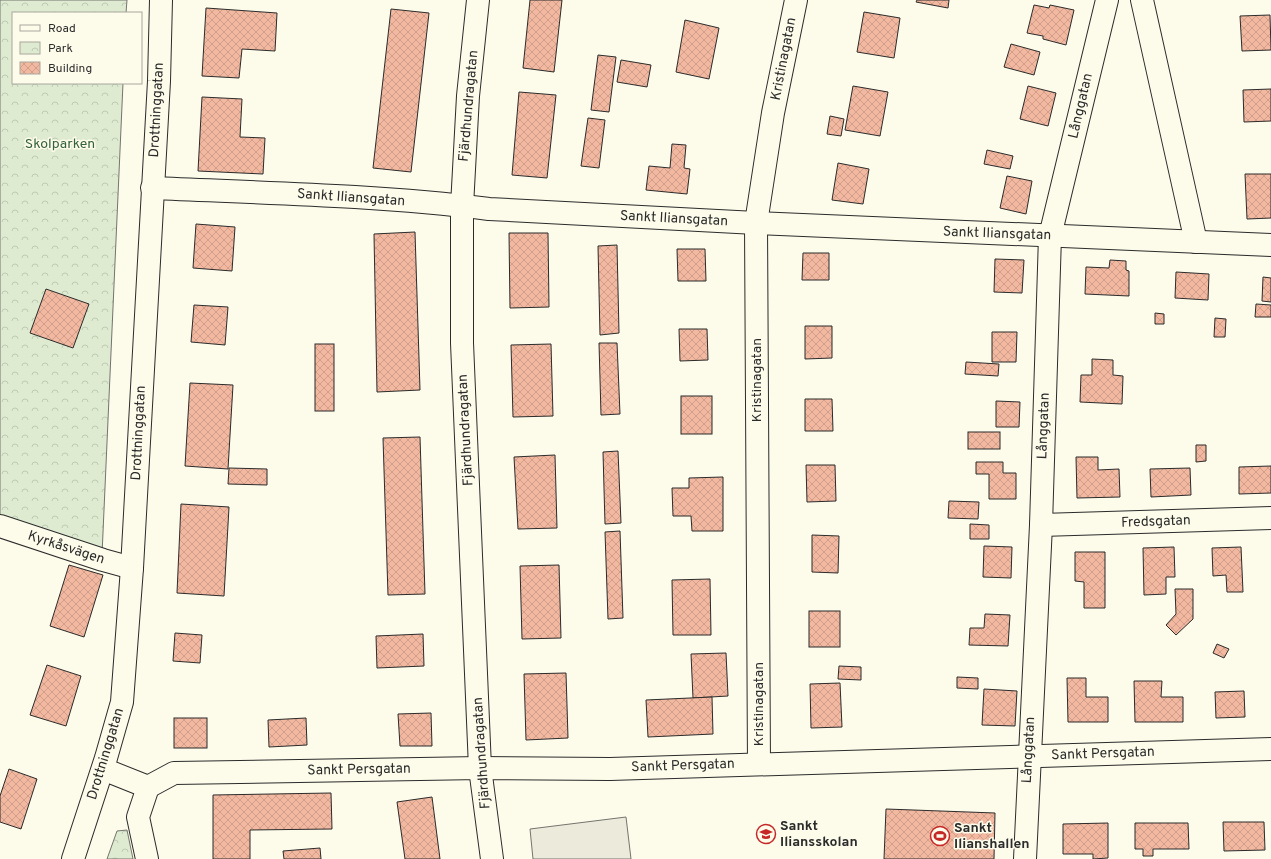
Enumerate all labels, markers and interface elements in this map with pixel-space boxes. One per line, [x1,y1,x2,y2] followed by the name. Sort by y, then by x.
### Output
[12,12,142,84] legend
[768,16,800,102] street label: Kristinagatan
[48,21,76,37] text: Road
[48,41,73,57] text: Park
[456,49,482,163] street label: Fjärdhundragatan
[48,61,92,77] text: Building
[146,62,168,158] street label: Drottninggatan
[1065,72,1097,140] street label: Långgatan
[25,136,95,153] park label: Skolparken
[296,186,406,210] street label: Sankt Iliansgatan
[619,208,729,230] street label: Sankt Iliansgatan
[943,224,1051,244] street label: Sankt Iliansgatan
[749,338,766,422] street label: Kristinagatan
[455,374,477,486] street label: Fjärdhundragatan
[128,385,150,481] street label: Drottninggatan
[1034,392,1054,460] street label: Långgatan
[1121,512,1191,532] street label: Fredsgatan
[25,528,107,568] street label: Kyrkåsvägen
[751,662,768,746] street label: Kristinagatan
[470,697,494,809] street label: Fjärdhundragatan
[84,706,128,802] street label: Drottninggatan
[1019,716,1039,784] street label: Långgatan
[1051,744,1155,764] street label: Sankt Persgatan
[631,756,735,776] street label: Sankt Persgatan
[307,761,411,779] street label: Sankt Persgatan
[780,818,858,851] place label: Sankt Iliansskolan
[954,820,1030,853] place label: Sankt Ilianshallen
[755,823,777,845] school or university icon: Sankt Iliansskolan
[929,825,951,847] sports icon: Sankt Ilianshallen

